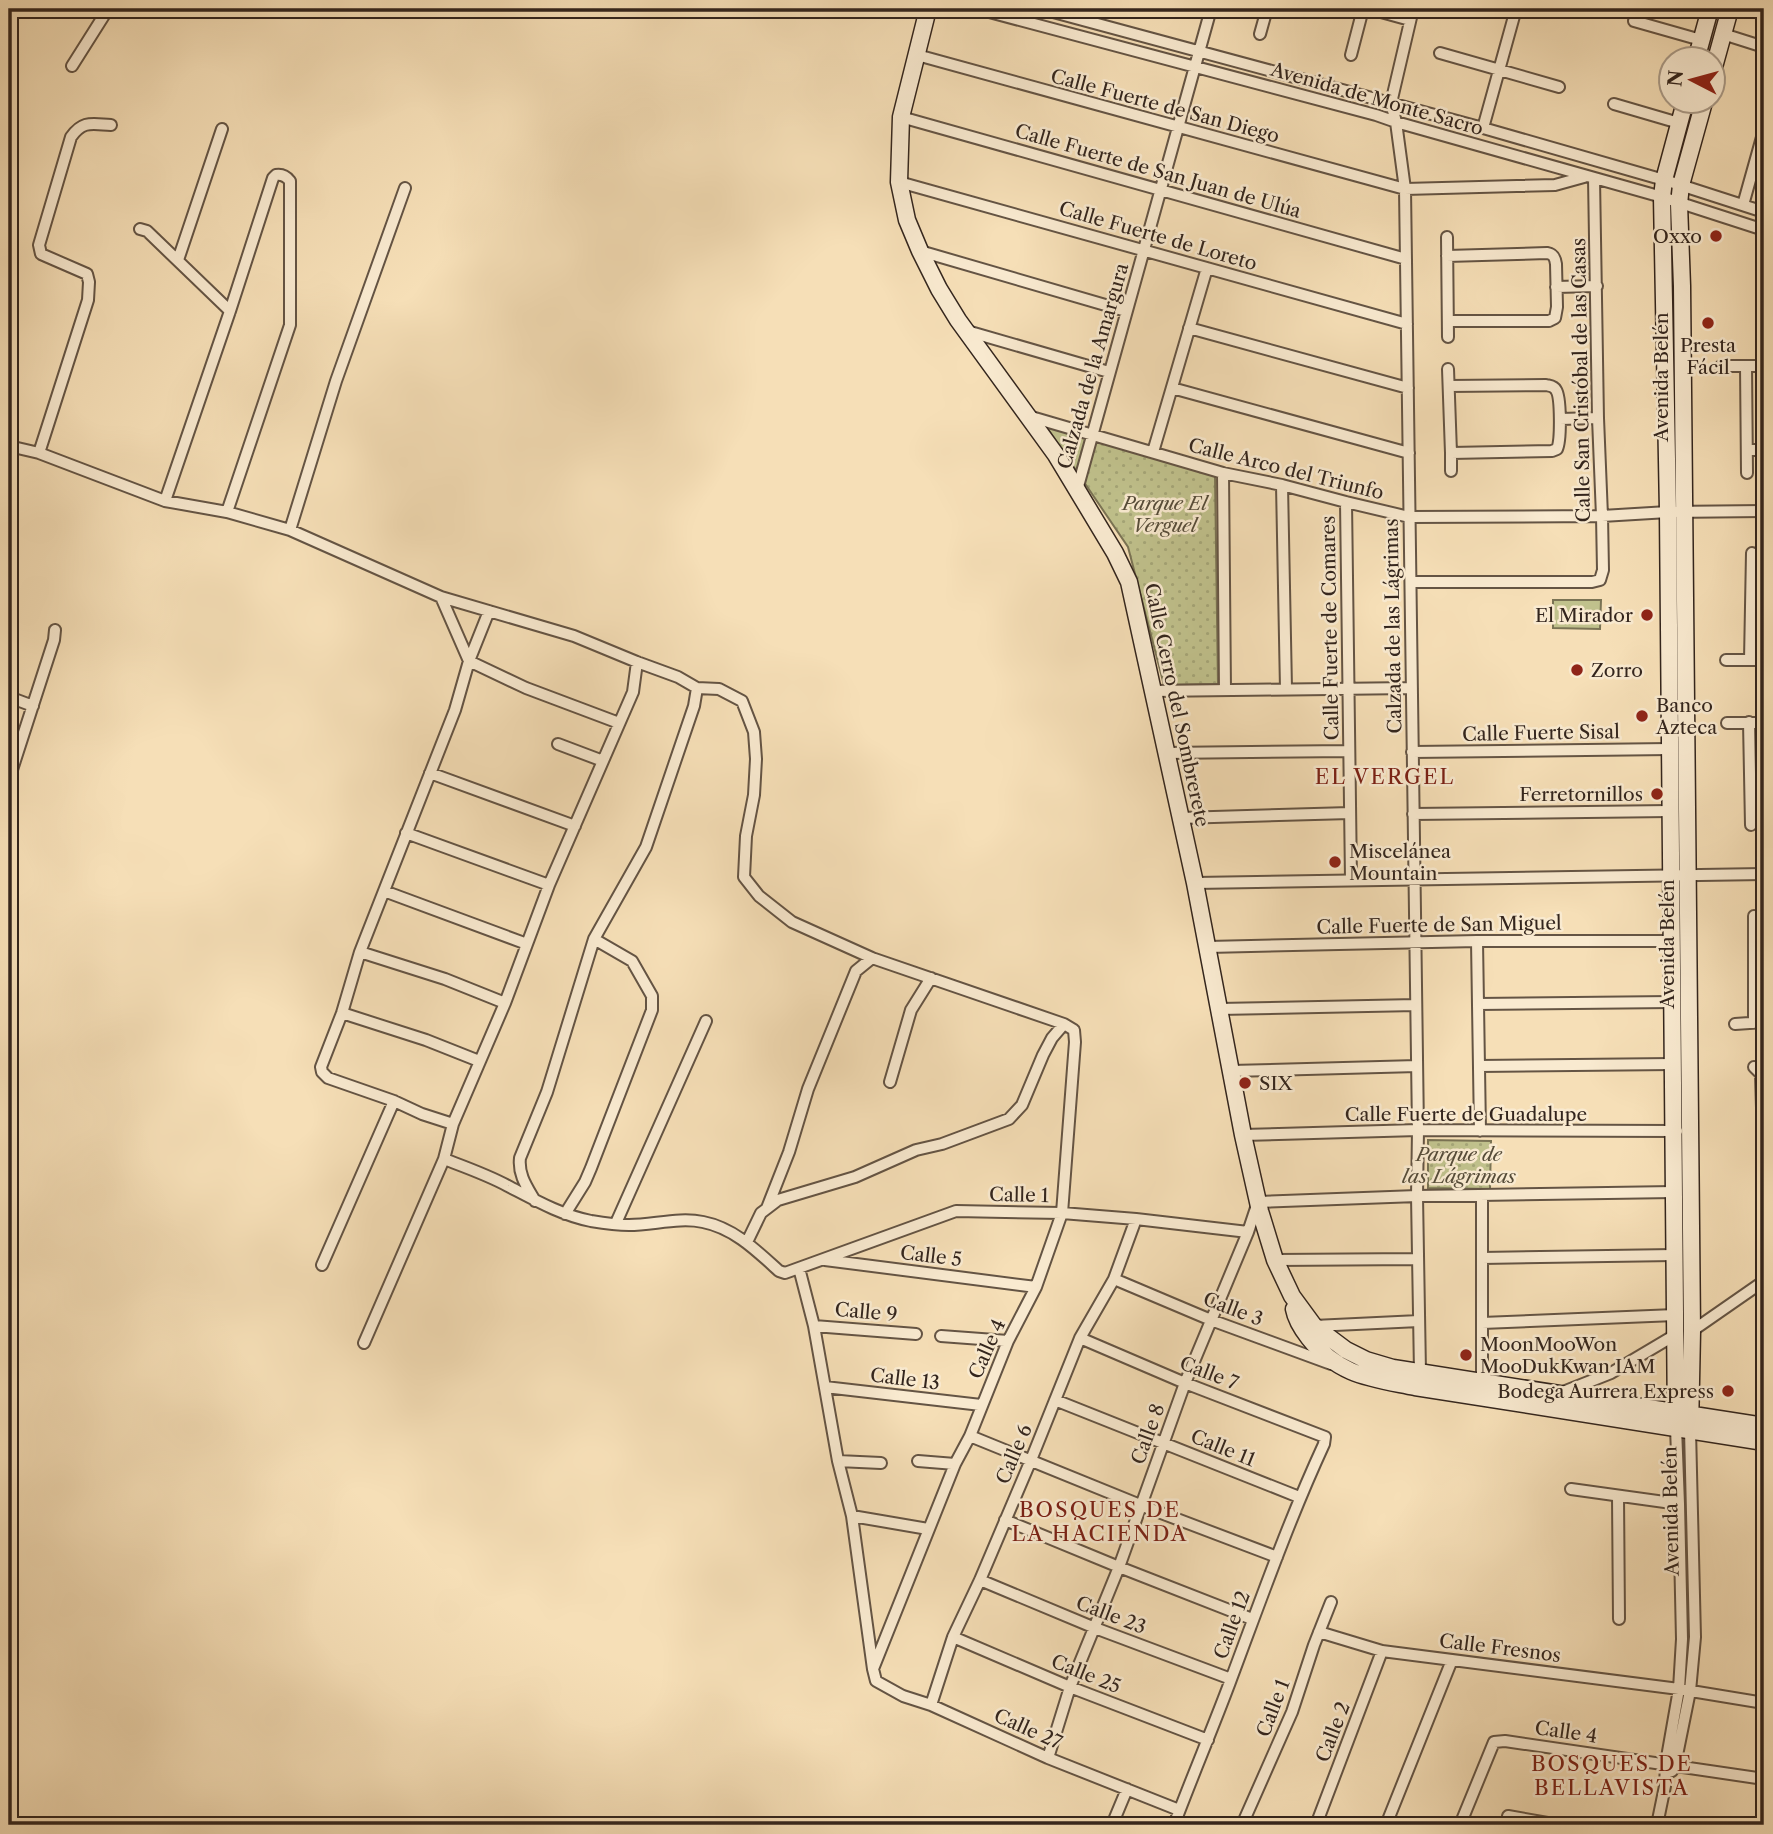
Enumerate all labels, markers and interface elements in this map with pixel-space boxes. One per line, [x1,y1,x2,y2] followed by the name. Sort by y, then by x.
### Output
[1658,46,1728,116] north arrow
[1267,57,1486,140] street label: Avenida de Monte Sacro
[1048,64,1282,148] street label: Calle Fuerte de San Diego
[1663,69,1688,88] text: N
[1012,119,1304,223] street label: Calle Fuerte de San Juan de Ulúa
[1056,197,1260,275] street label: Calle Fuerte de Loreto
[1653,225,1702,248] place label: Oxxo
[1708,228,1724,244] marker: Oxxo
[1567,238,1595,522] street label: Calle San Cristóbal de las Casas
[1053,260,1133,472] street label: Calzada de la Amargura
[1650,312,1673,443] street label: Avenida Belén
[1700,315,1716,331] marker: Presta Fácil
[1680,334,1736,379] place label: Presta Fácil
[1186,434,1386,504] street label: Calle Arco del Triunfo
[1120,492,1209,537] park label: Parque El Verguel
[1317,515,1343,741] street label: Calle Fuerte de Comares
[1380,518,1406,734] street label: Calzada de las Lágrimas
[1140,581,1214,829] street label: Calle Cerro del Sombrerete
[1535,604,1633,627] place label: El Mirador
[1639,607,1655,623] marker: El Mirador
[1591,659,1643,682] place label: Zorro
[1569,662,1585,678] marker: Zorro
[1655,694,1717,739] place label: Banco Azteca
[1634,708,1650,724] marker: Banco Azteca
[1462,720,1620,746] street label: Calle Fuerte Sisal
[1315,764,1455,789] district label: EL VERGEL
[1519,783,1643,806] place label: Ferretornillos
[1649,786,1665,802] marker: Ferretornillos
[1349,840,1451,885] place label: Miscelánea Mountain
[1327,854,1343,870] marker: Miscelánea Mountain
[1656,879,1679,1010] street label: Avenida Belén
[1316,911,1562,939] street label: Calle Fuerte de San Miguel
[1259,1072,1294,1095] place label: SIX
[1237,1075,1253,1091] marker: SIX
[1345,1103,1587,1126] street label: Calle Fuerte de Guadalupe
[1402,1143,1517,1188] park label: Parque de las Lágrimas
[989,1183,1049,1207] street label: Calle 1
[899,1241,963,1271] street label: Calle 5
[1200,1287,1266,1331] street label: Calle 3
[834,1298,898,1326] street label: Calle 9
[964,1316,1010,1382] street label: Calle 4
[1480,1333,1655,1378] place label: MoonMooWon MooDukKwan IAM
[1458,1347,1474,1363] marker: MoonMooWon MooDukKwan IAM
[1176,1351,1242,1395] street label: Calle 7
[869,1363,941,1395] street label: Calle 13
[1497,1380,1714,1403] place label: Bodega Aurrera Express
[1720,1383,1736,1399] marker: Bodega Aurrera Express
[1126,1401,1170,1467] street label: Calle 8
[991,1421,1037,1487] street label: Calle 6
[1187,1425,1259,1471] street label: Calle 11
[1658,1446,1684,1577] street label: Avenida Belén
[1012,1497,1188,1546] district label: BOSQUES DE LA HACIENDA
[1209,1588,1255,1662] street label: Calle 12
[1073,1591,1149,1639] street label: Calle 23
[1438,1629,1562,1667] street label: Calle Fresnos
[1048,1650,1124,1698] street label: Calle 25
[1252,1676,1294,1740] street label: Calle 1
[1311,1699,1355,1765] street label: Calle 2
[990,1704,1066,1754] street label: Calle 27
[1533,1716,1599,1748] street label: Calle 4
[1531,1751,1693,1800] district label: BOSQUES DE BELLAVISTA

